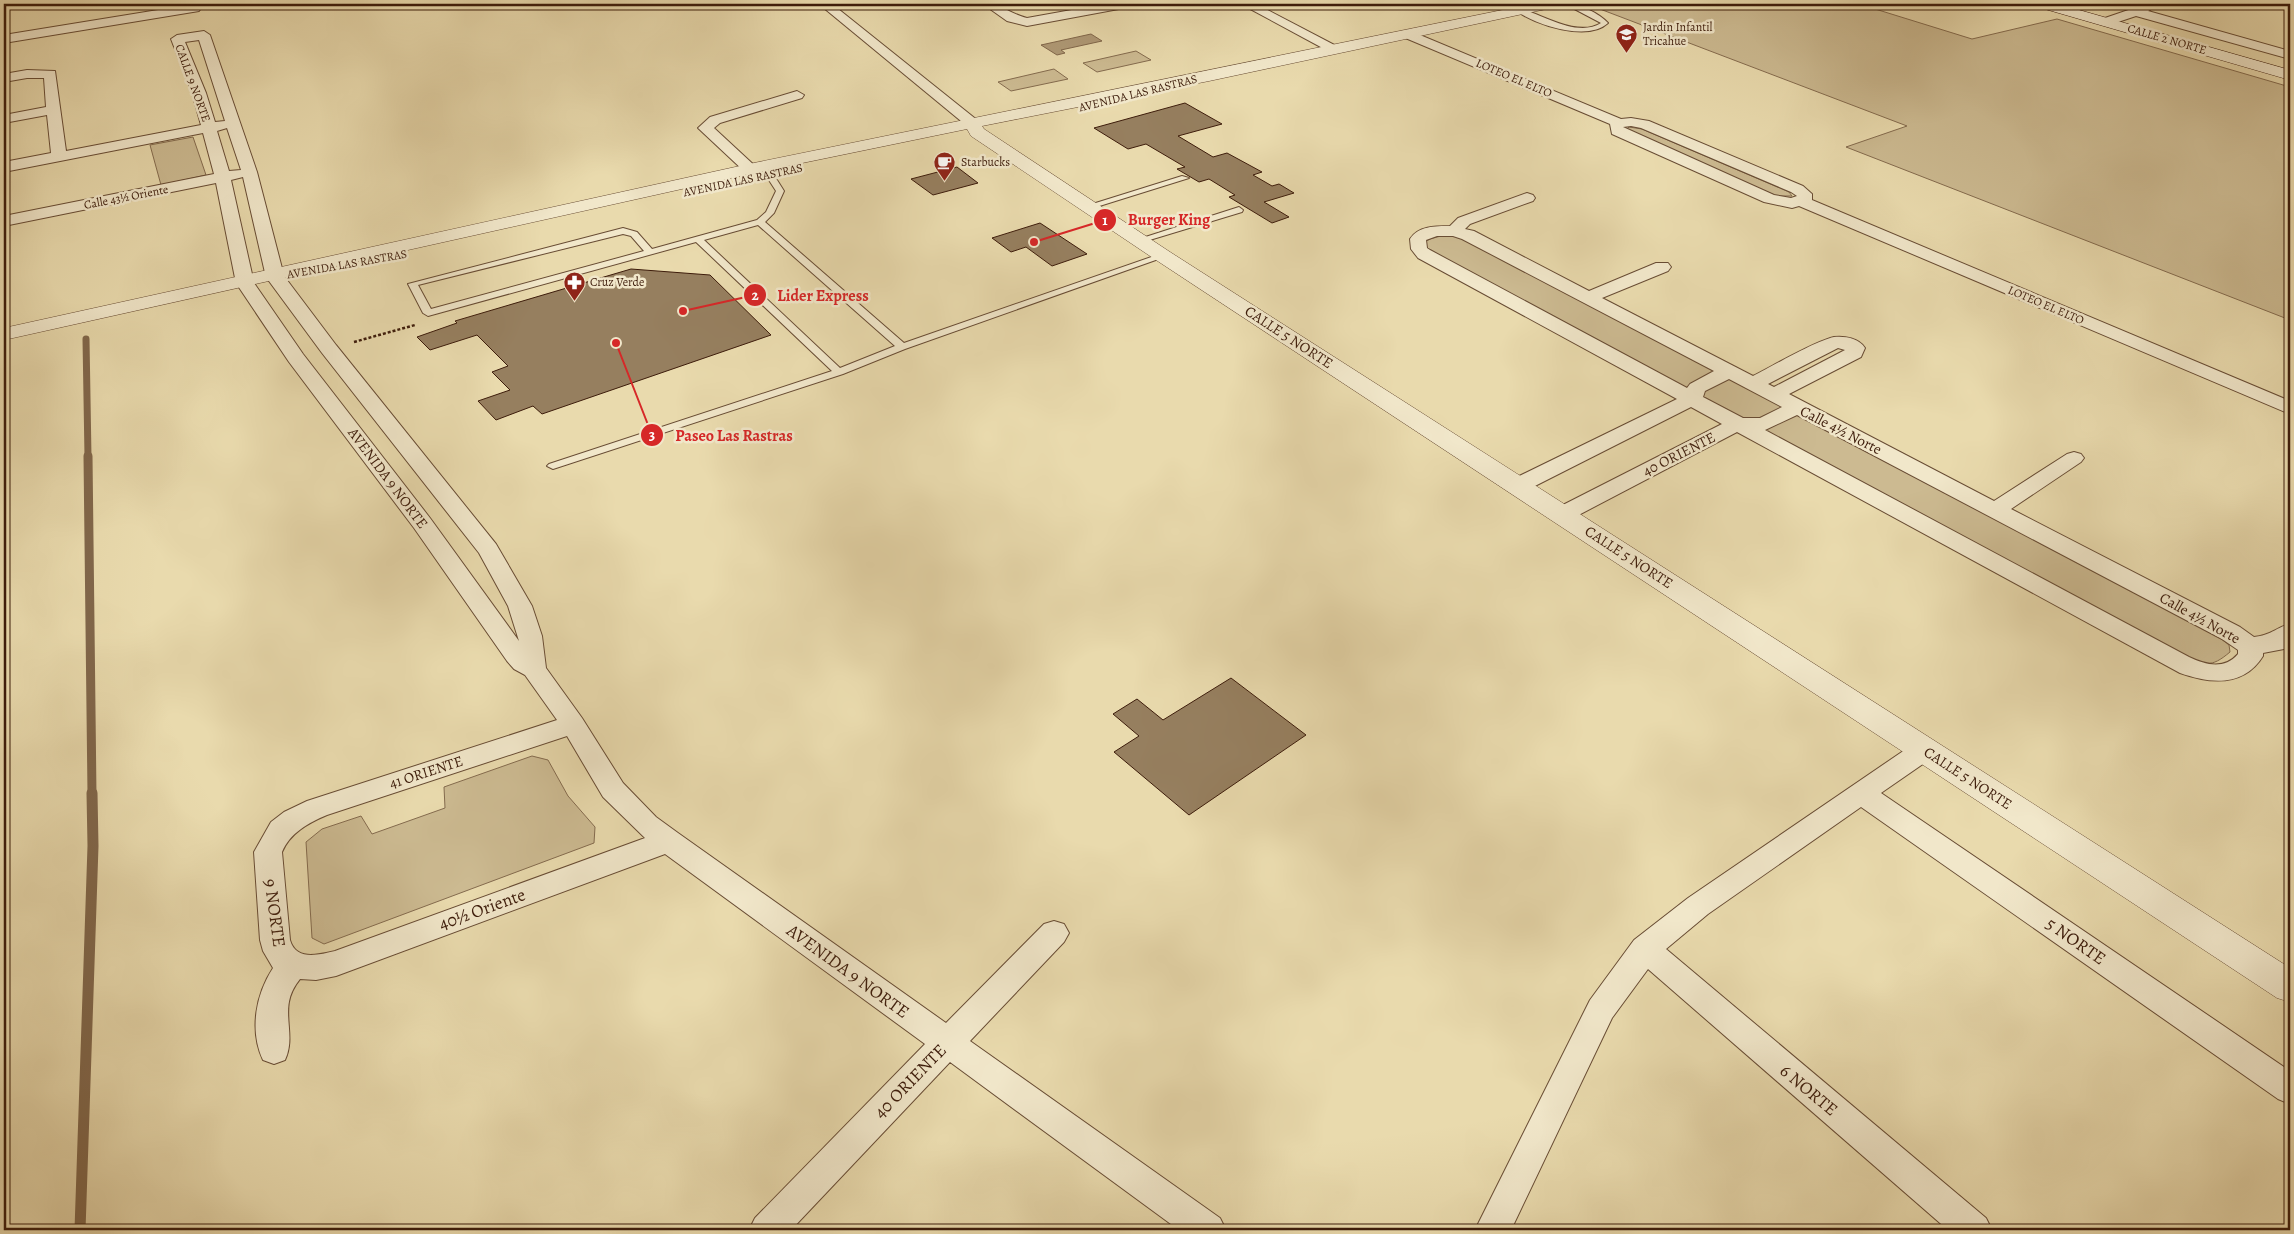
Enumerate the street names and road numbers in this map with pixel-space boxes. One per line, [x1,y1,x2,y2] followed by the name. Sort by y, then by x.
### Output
[2126,20,2208,58] street label: CALLE 2 NORTE
[172,42,214,124] street label: CALLE 9 NORTE
[1473,55,1555,101] street label: LOTEO EL ELTO
[1076,71,1199,116] street label: AVENIDA LAS RASTRAS
[681,160,804,201] street label: AVENIDA LAS RASTRAS
[82,181,170,213] street label: Calle 43½ Oriente
[285,246,408,283] street label: AVENIDA LAS RASTRAS
[2005,282,2087,328] street label: LOTEO EL ELTO
[1241,301,1337,373] street label: CALLE 5 NORTE
[1797,401,1886,459] street label: Calle 4½ Norte
[343,423,433,533] street label: AVENIDA 9 NORTE
[1639,427,1719,481] street label: 40 ORIENTE
[1581,521,1677,593] street label: CALLE 5 NORTE
[2156,588,2244,649] street label: Calle 4½ Norte
[1920,742,2016,814] street label: CALLE 5 NORTE
[387,751,465,793] street label: 41 ORIENTE
[258,877,292,949] street label: 9 NORTE
[435,882,529,936] street label: 40½ Oriente
[2041,912,2111,970] street label: 5 NORTE
[781,918,914,1024] street label: AVENIDA 9 NORTE
[868,1039,952,1123] street label: 40 ORIENTE
[1775,1059,1843,1121] street label: 6 NORTE

